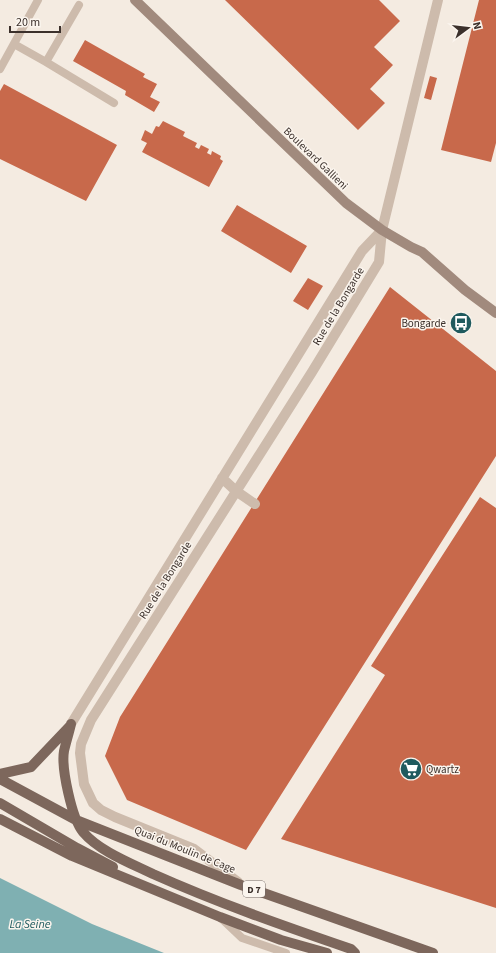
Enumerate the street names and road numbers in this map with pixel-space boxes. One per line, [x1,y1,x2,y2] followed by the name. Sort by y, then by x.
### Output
[280,124,351,193] street label: Boulevard Gallieni
[309,264,368,348] street label: Rue de la Bongarde
[136,538,196,622] street label: Rue de la Bongarde
[132,822,238,877] street label: Quai du Moulin de Cage
[243,881,265,897] road number: D 7

